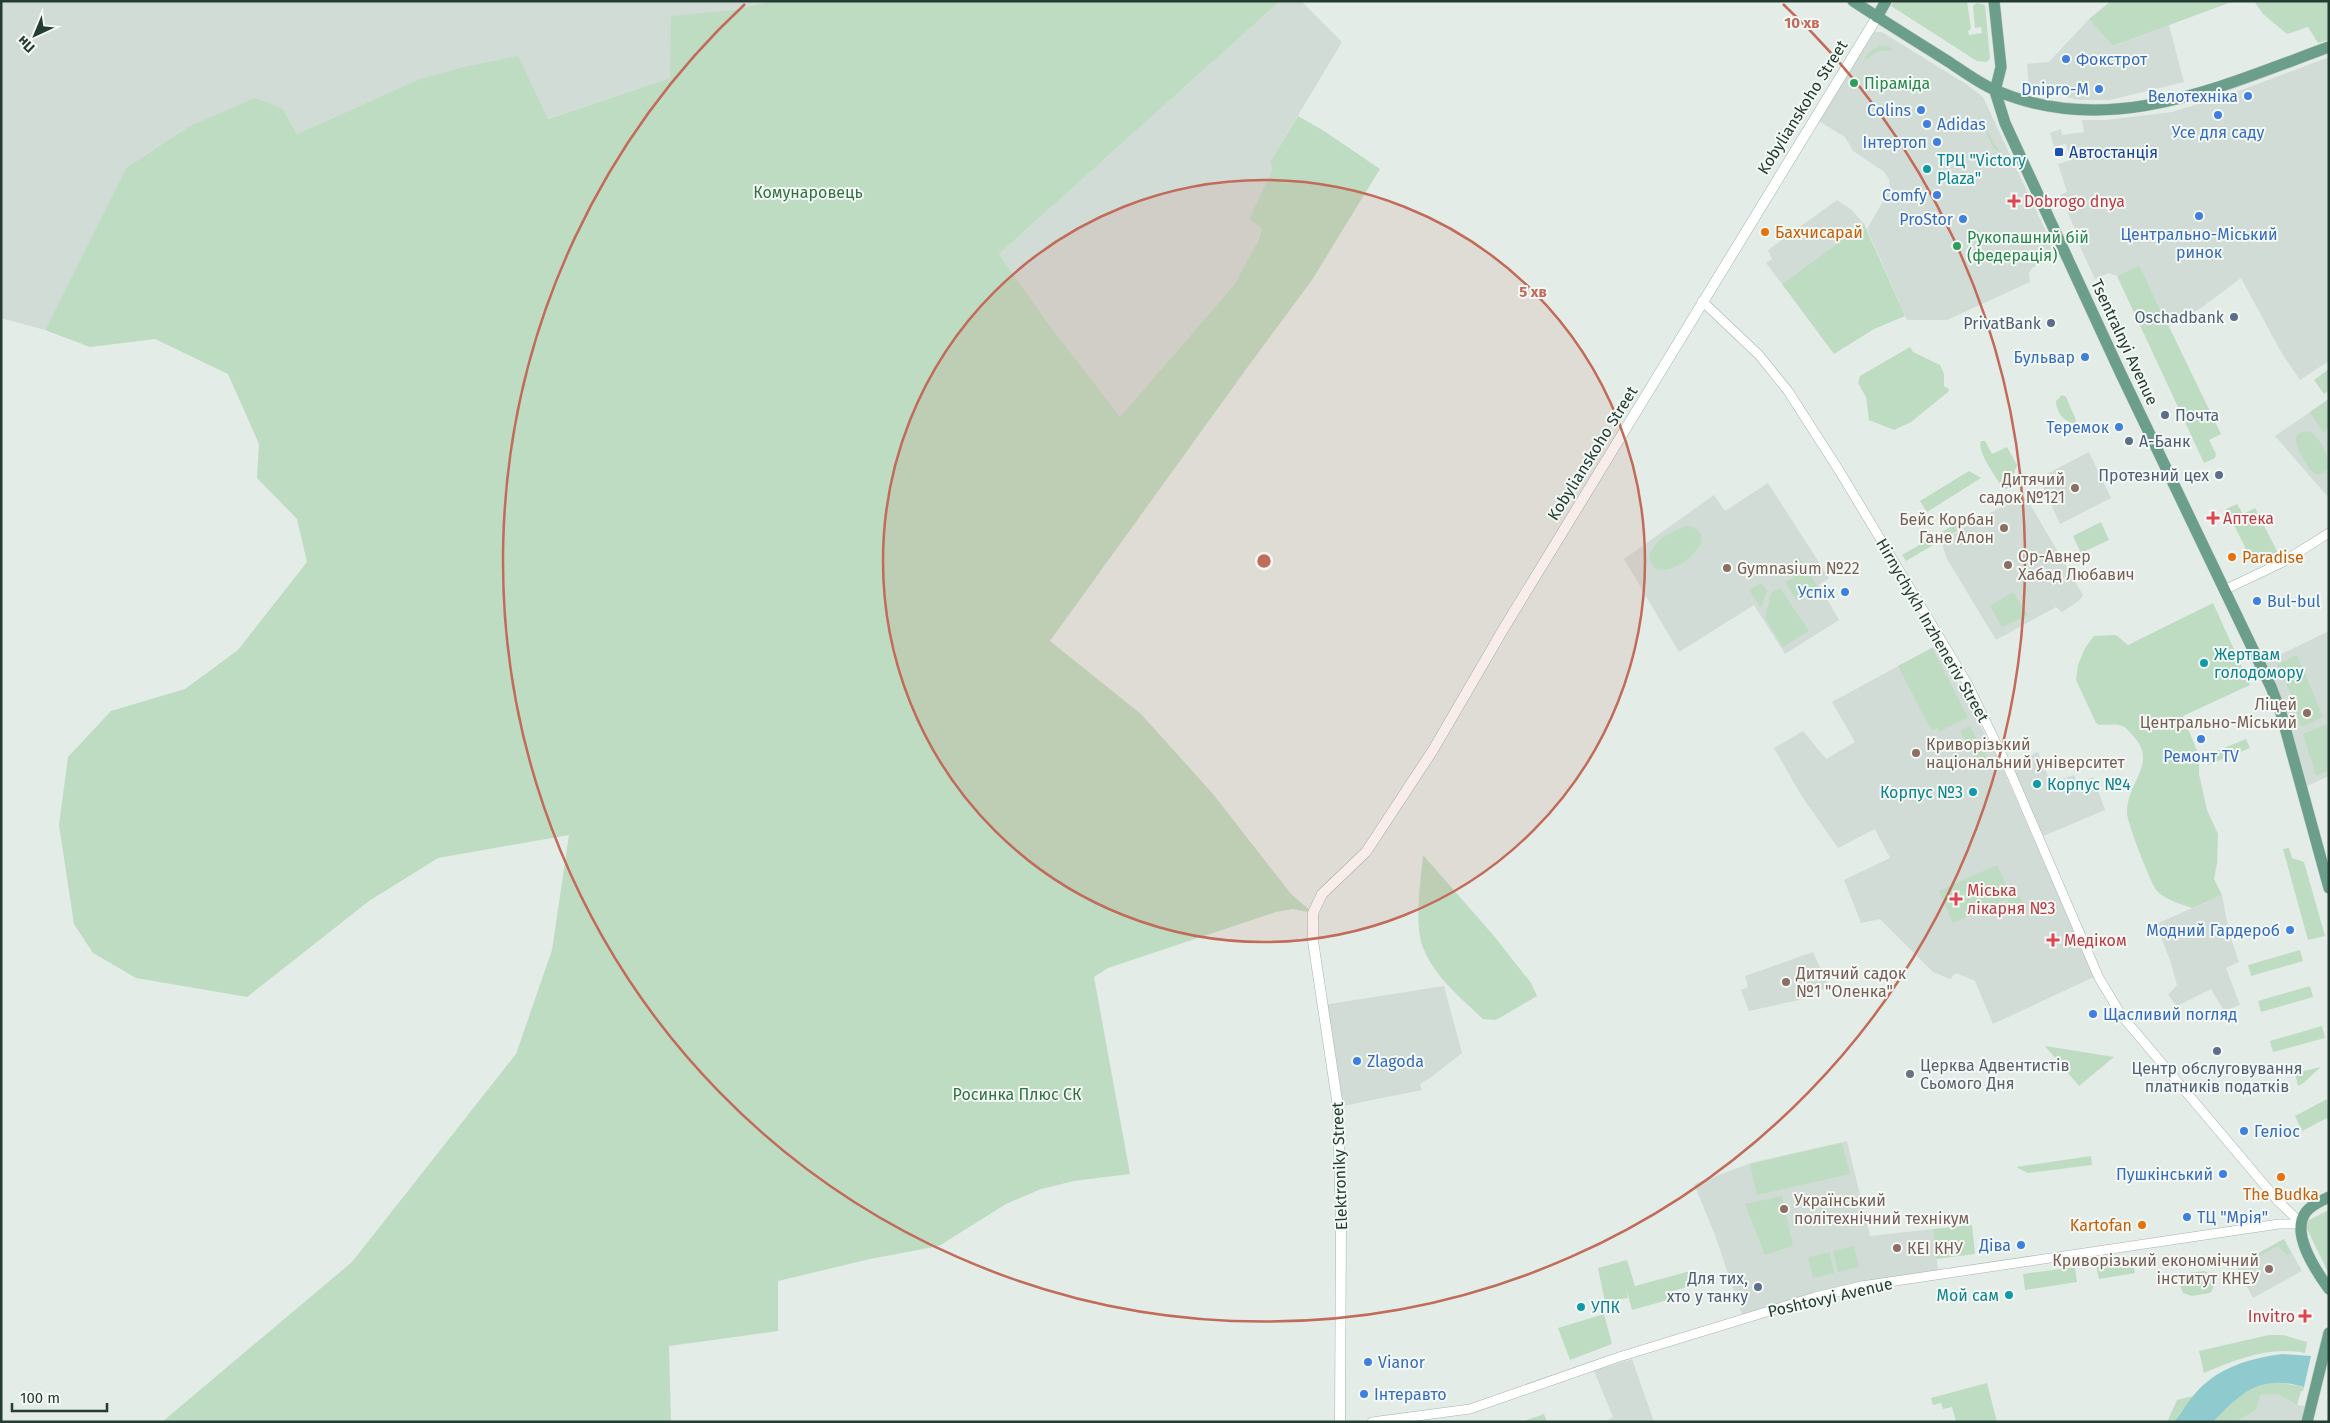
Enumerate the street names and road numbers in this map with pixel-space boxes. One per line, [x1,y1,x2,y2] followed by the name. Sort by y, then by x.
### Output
[1753,37,1851,178] street label: Kobylianskoho Street
[2087,276,2162,408] street label: Tsentralnyi Avenue
[1543,383,1641,524] street label: Kobylianskoho Street
[1872,535,1993,726] street label: Hirnychykh Inzheneriv Street
[1328,1101,1351,1230] street label: Elektroniky Street
[1766,1274,1894,1321] street label: Poshtovyi Avenue

